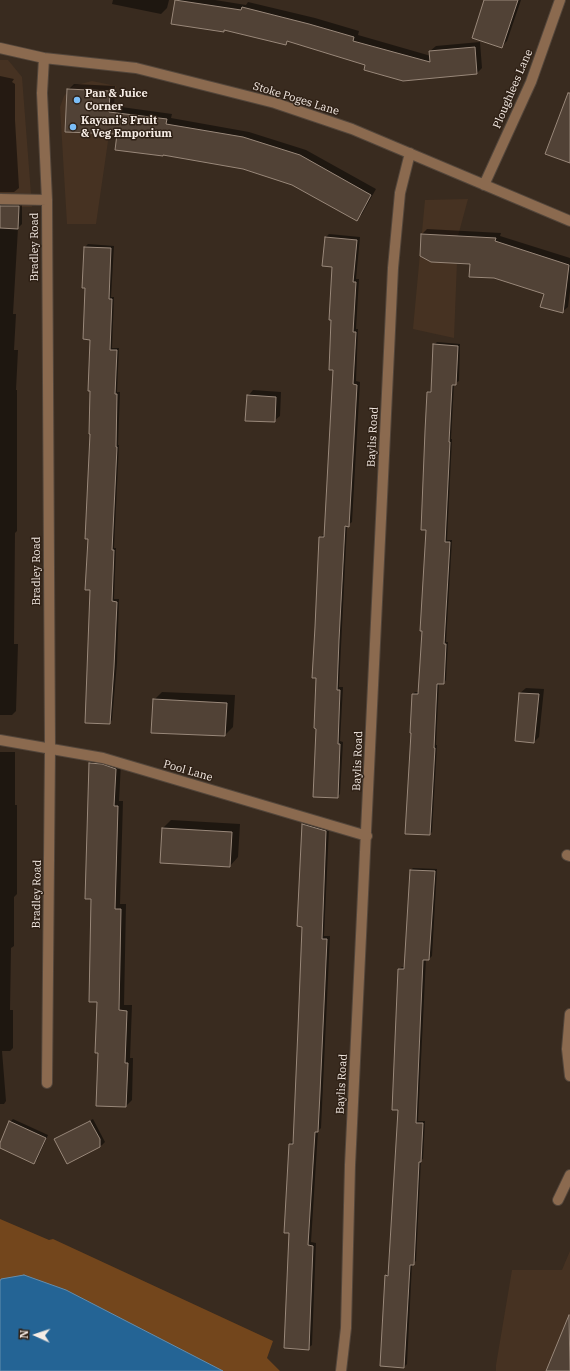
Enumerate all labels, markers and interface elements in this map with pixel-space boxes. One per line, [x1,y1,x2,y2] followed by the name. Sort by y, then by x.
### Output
[490,48,536,130] street label: Ploughlees Lane
[251,80,341,118] street label: Stoke Poges Lane
[85,87,148,113] place label: Pan & Juice Corner
[72,95,82,105] marker: Pan & Juice Corner
[81,114,172,140] place label: Kayani's Fruit & Veg Emporium
[68,122,78,132] marker: Kayani's Fruit & Veg Emporium
[28,213,42,281] street label: Bradley Road
[365,407,381,467] street label: Baylis Road
[30,537,44,605] street label: Bradley Road
[350,731,366,791] street label: Baylis Road
[162,758,214,784] street label: Pool Lane
[30,860,44,928] street label: Bradley Road
[334,1054,350,1114] street label: Baylis Road
[16,1315,56,1355] north arrow
[17,1330,31,1339] text: N

